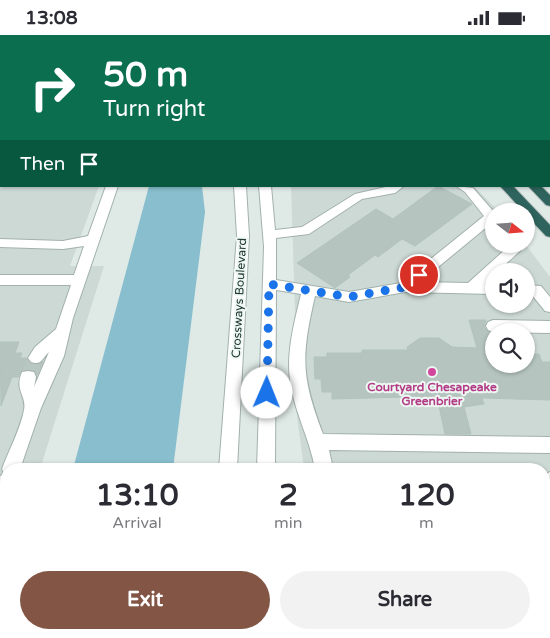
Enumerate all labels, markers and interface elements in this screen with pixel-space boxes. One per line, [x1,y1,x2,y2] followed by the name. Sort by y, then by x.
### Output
[25,7,78,29] text: 13:08
[103,54,188,96] text: 50 m
[20,55,85,120] icon: right
[103,96,205,122] text: Turn right
[75,150,103,178] icon: arrive
[20,153,65,175] text: Then
[485,203,535,253] north arrow
[485,203,535,373] map controls
[229,237,249,359] street label: Crossways Boulevard
[398,254,440,296] pin
[405,261,433,289] icon: arrive
[485,263,535,313] button: sound
[485,323,535,373] button: search
[240,366,292,418] position arrow
[426,366,438,378] marker: Courtyard Chesapeake Greenbrier
[367,380,497,408] place label: Courtyard Chesapeake Greenbrier
[95,477,179,514] text: 13:10
[279,477,298,514] text: 2
[398,477,455,514] text: 120
[112,513,162,533] text: Arrival
[274,513,303,533] text: min
[419,513,434,533] text: m
[20,571,270,629] button: Exit
[280,571,530,629] button: Share

